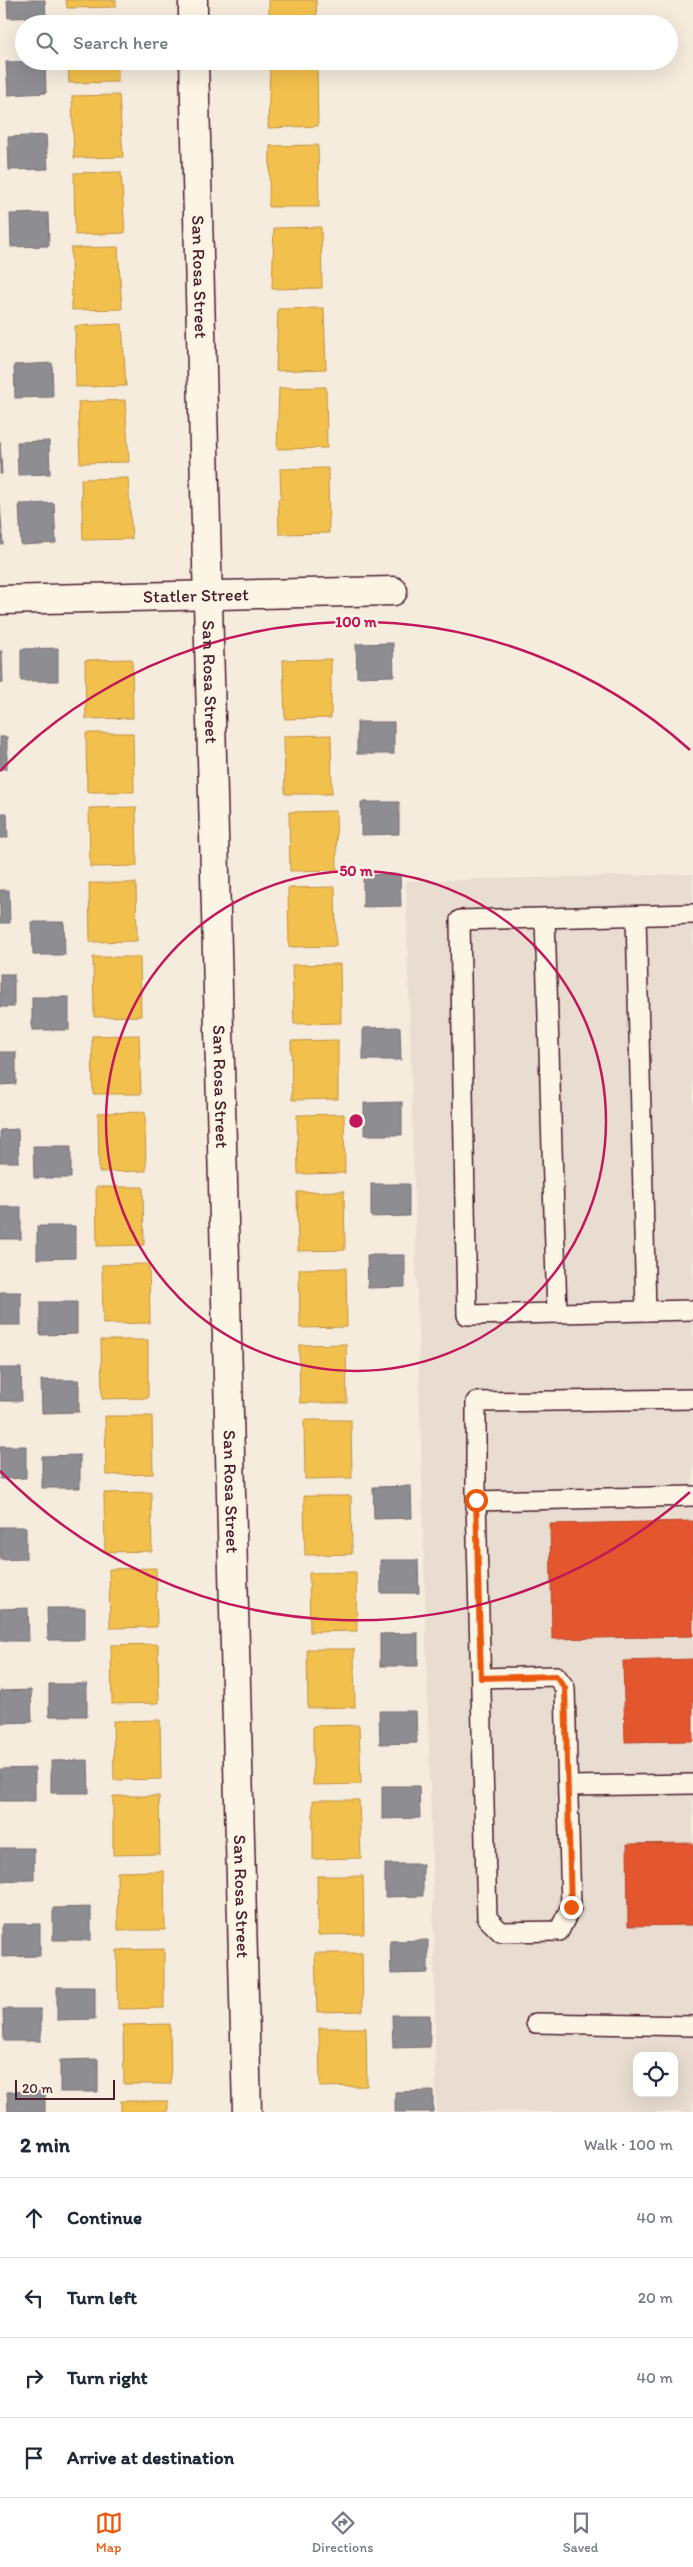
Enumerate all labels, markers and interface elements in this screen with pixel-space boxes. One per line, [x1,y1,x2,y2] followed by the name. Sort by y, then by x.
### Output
[15,15,678,70] search box
[33,29,61,57] icon: search
[73,31,168,54] text: Search here
[187,215,212,339] street label: San Rosa Street
[143,583,249,608] street label: Statler Street
[335,613,377,631] text: 100 m
[197,620,223,744] street label: San Rosa Street
[339,862,373,880] text: 50 m
[208,1025,233,1149] street label: San Rosa Street
[347,1112,365,1130] centre of rings
[218,1430,244,1554] street label: San Rosa Street
[465,1489,488,1512] route start
[229,1834,254,1959] street label: San Rosa Street
[560,1896,583,1919] route end
[633,2052,678,2097] map controls
[633,2052,678,2097] button: locate
[15,2077,115,2100] scale bar
[22,2080,53,2097] text: 20 m
[20,2132,70,2157] text: 2 min
[584,2135,673,2154] text: Walk · 100 m
[20,2204,48,2232] icon: ahead
[67,2206,142,2229] text: Continue
[636,2208,673,2227] text: 40 m
[20,2284,48,2312] icon: left
[67,2286,137,2309] text: Turn left
[638,2288,673,2307] text: 20 m
[20,2364,48,2392] icon: right
[67,2366,148,2389] text: Turn right
[636,2368,673,2387] text: 40 m
[20,2444,48,2472] icon: arrive
[67,2446,234,2469] text: Arrive at destination
[95,2509,123,2556] tab: Map
[312,2509,373,2556] tab: Directions
[563,2509,598,2556] tab: Saved

